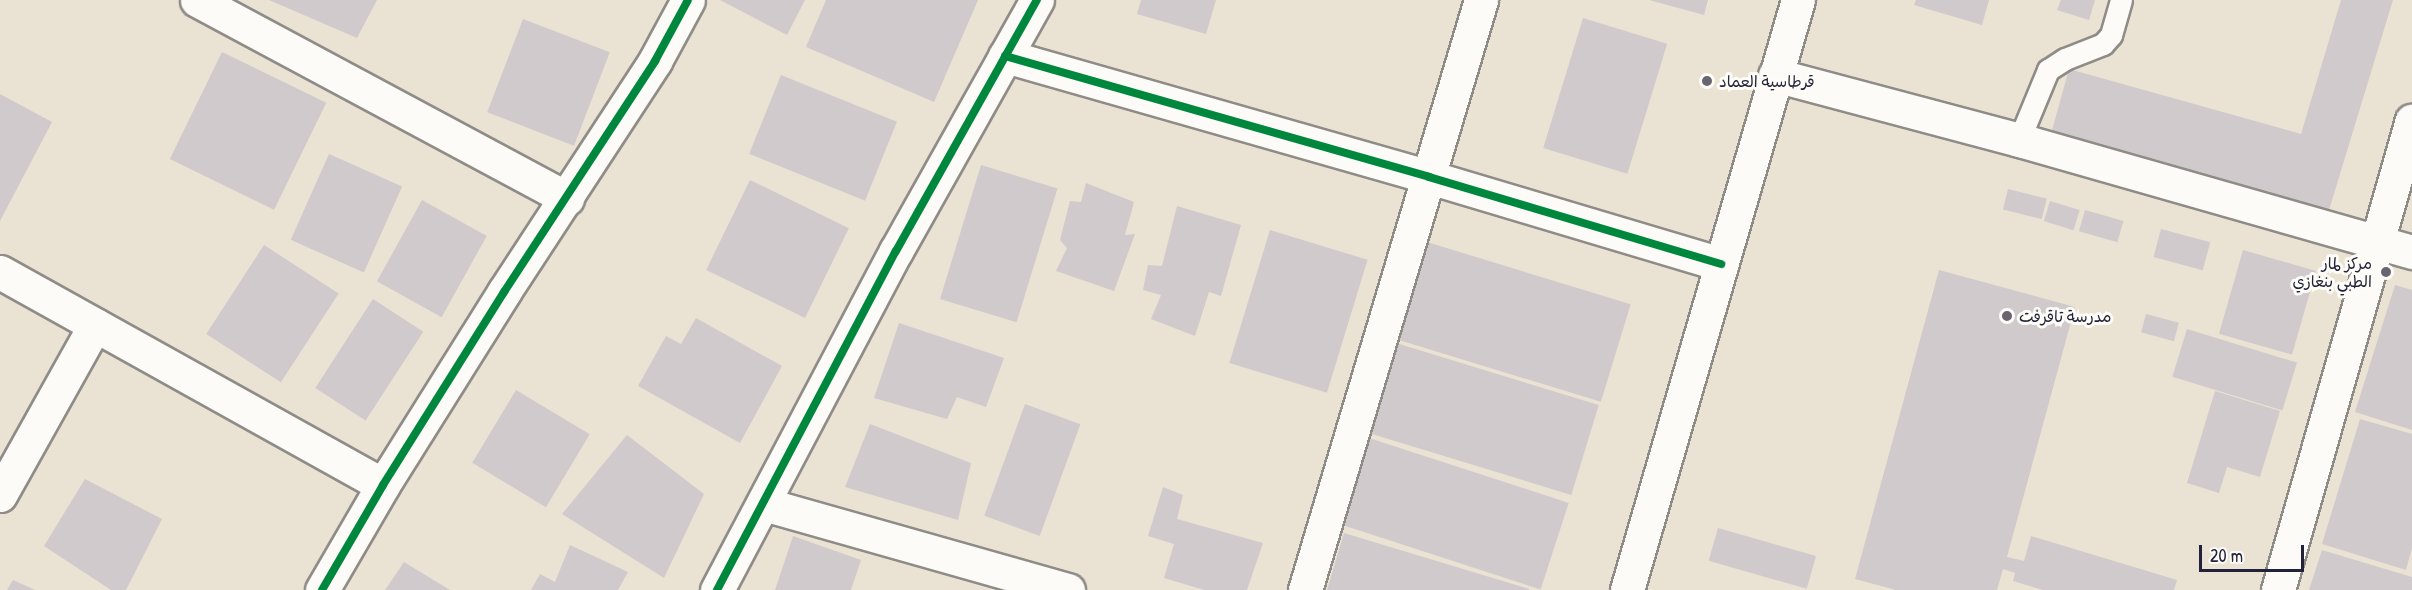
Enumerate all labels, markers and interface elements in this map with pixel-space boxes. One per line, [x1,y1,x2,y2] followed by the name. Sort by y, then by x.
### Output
[1719,71,1815,91] place label: قرطاسية العماد
[1700,74,1714,88] marker: قرطاسية العماد
[2293,253,2372,291] place label: مركز لمار الطبي بنغازي
[2377,263,2395,281] marker: مركز لمار الطبي بنغازي
[2019,306,2111,326] place label: مدرسة تاقرفت
[2000,309,2014,323] marker: مدرسة تاقرفت
[2202,533,2307,571] scale bar
[2210,543,2243,568] text: 20 m

